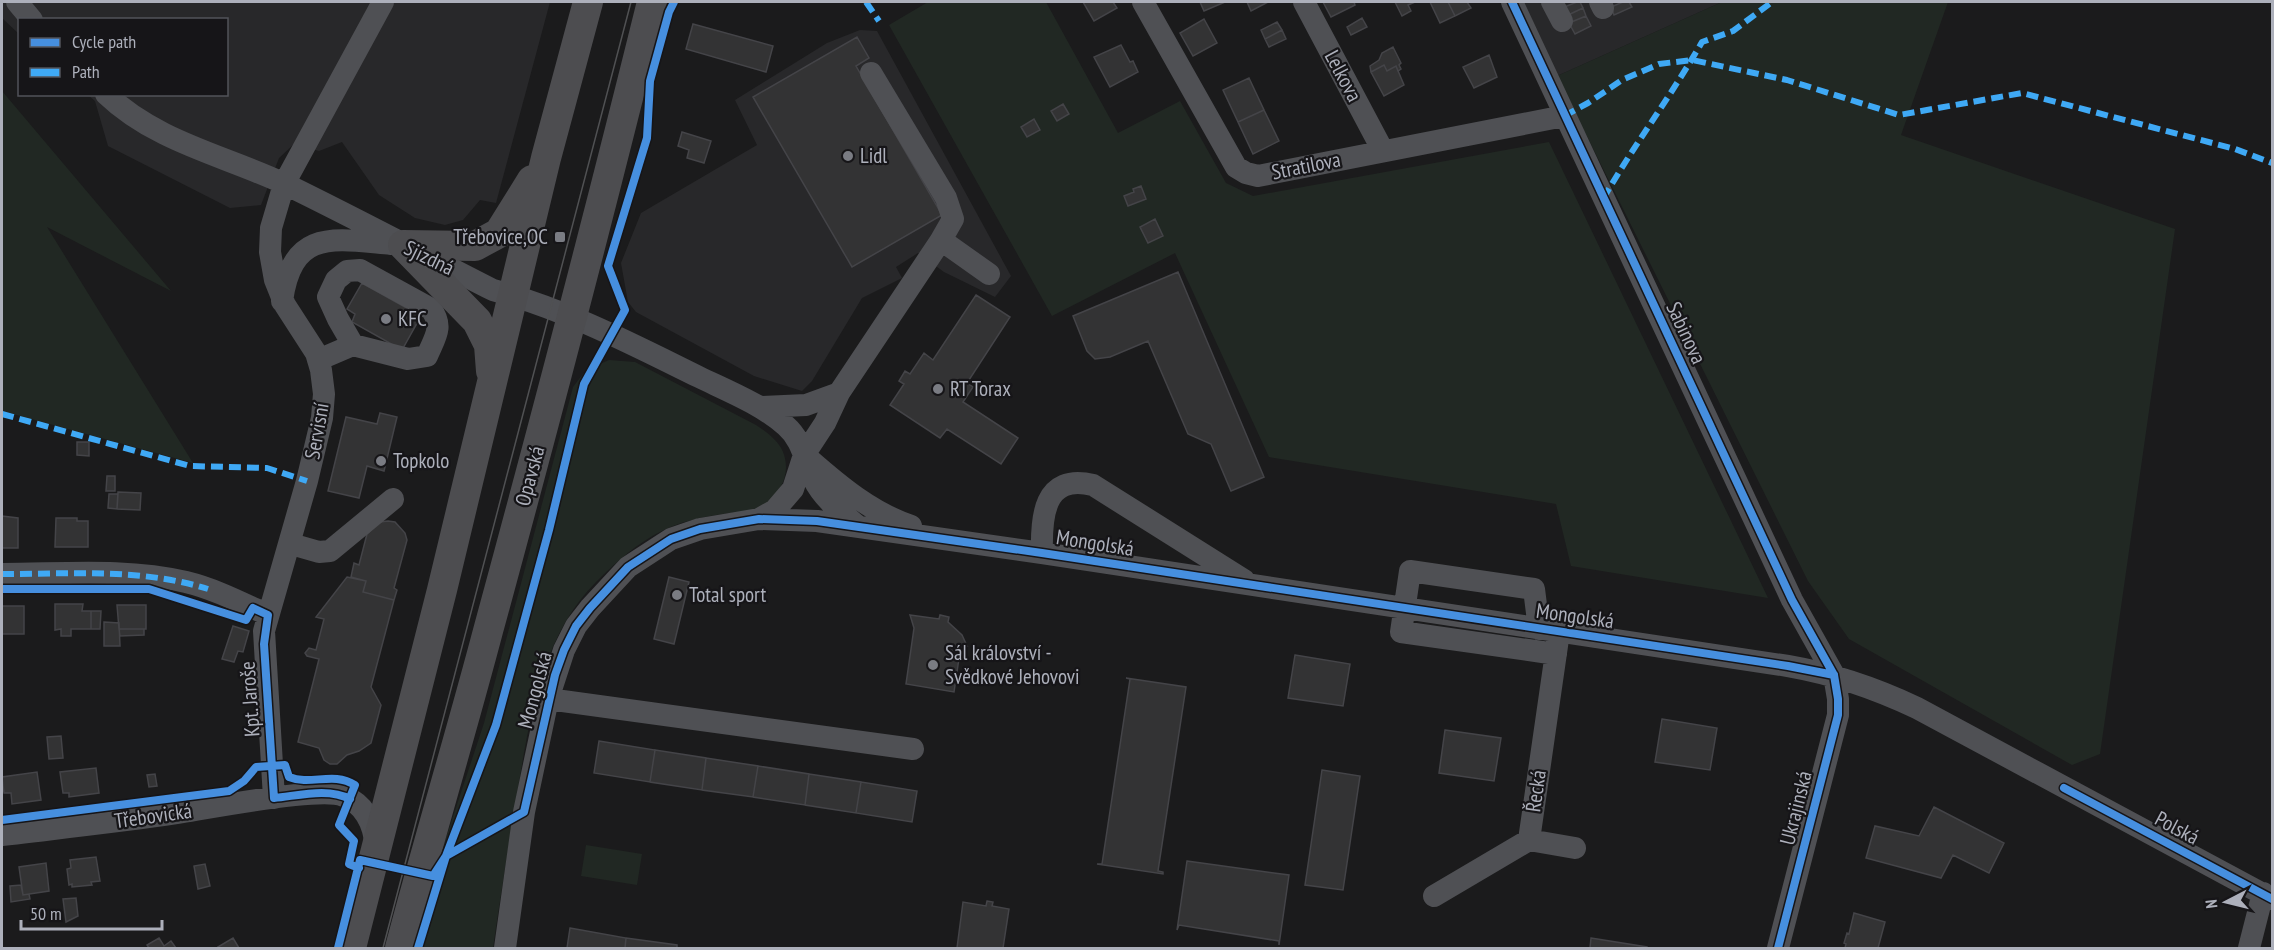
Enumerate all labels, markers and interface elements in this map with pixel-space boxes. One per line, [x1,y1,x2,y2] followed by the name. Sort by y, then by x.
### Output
[18,18,228,96] legend
[72,30,136,53] text: Cycle path
[1319,45,1368,106] street label: Lelkova
[72,60,100,83] text: Path
[860,142,887,169] place label: Lidl
[1269,146,1343,185] street label: Stratilova
[841,149,855,163] marker: Lidl
[453,223,548,250] place label: Třebovice,OC
[553,230,567,244] marker: Třebovice,OC
[400,234,459,281] street label: Sjízdná
[1660,297,1713,368] street label: Sabinova
[398,305,427,332] place label: KFC
[379,312,393,326] marker: KFC
[950,375,1011,402] place label: RT Torax
[931,382,945,396] marker: RT Torax
[298,400,335,461] street label: Servisní
[509,443,550,509] street label: Opavská
[393,447,449,474] place label: Topkolo
[374,454,388,468] marker: Topkolo
[1054,523,1136,562] street label: Mongolská
[689,581,766,608] place label: Total sport
[670,588,684,602] marker: Total sport
[1534,597,1616,634] street label: Mongolská
[945,639,1080,690] place label: Sál království - Svědkové Jehovovi
[511,649,558,731] street label: Mongolská
[926,658,940,672] marker: Sál království - Svědkové Jehovovi
[233,660,266,738] street label: Kpt. Jaroše
[1519,768,1552,814] street label: Řecká
[1773,768,1818,848] street label: Ukrajinská
[112,797,193,834] street label: Třebovická
[2150,805,2204,850] street label: Polská
[2196,872,2256,932] north arrow
[21,893,162,931] scale bar
[2201,898,2222,909] text: N
[30,902,62,925] text: 50 m

